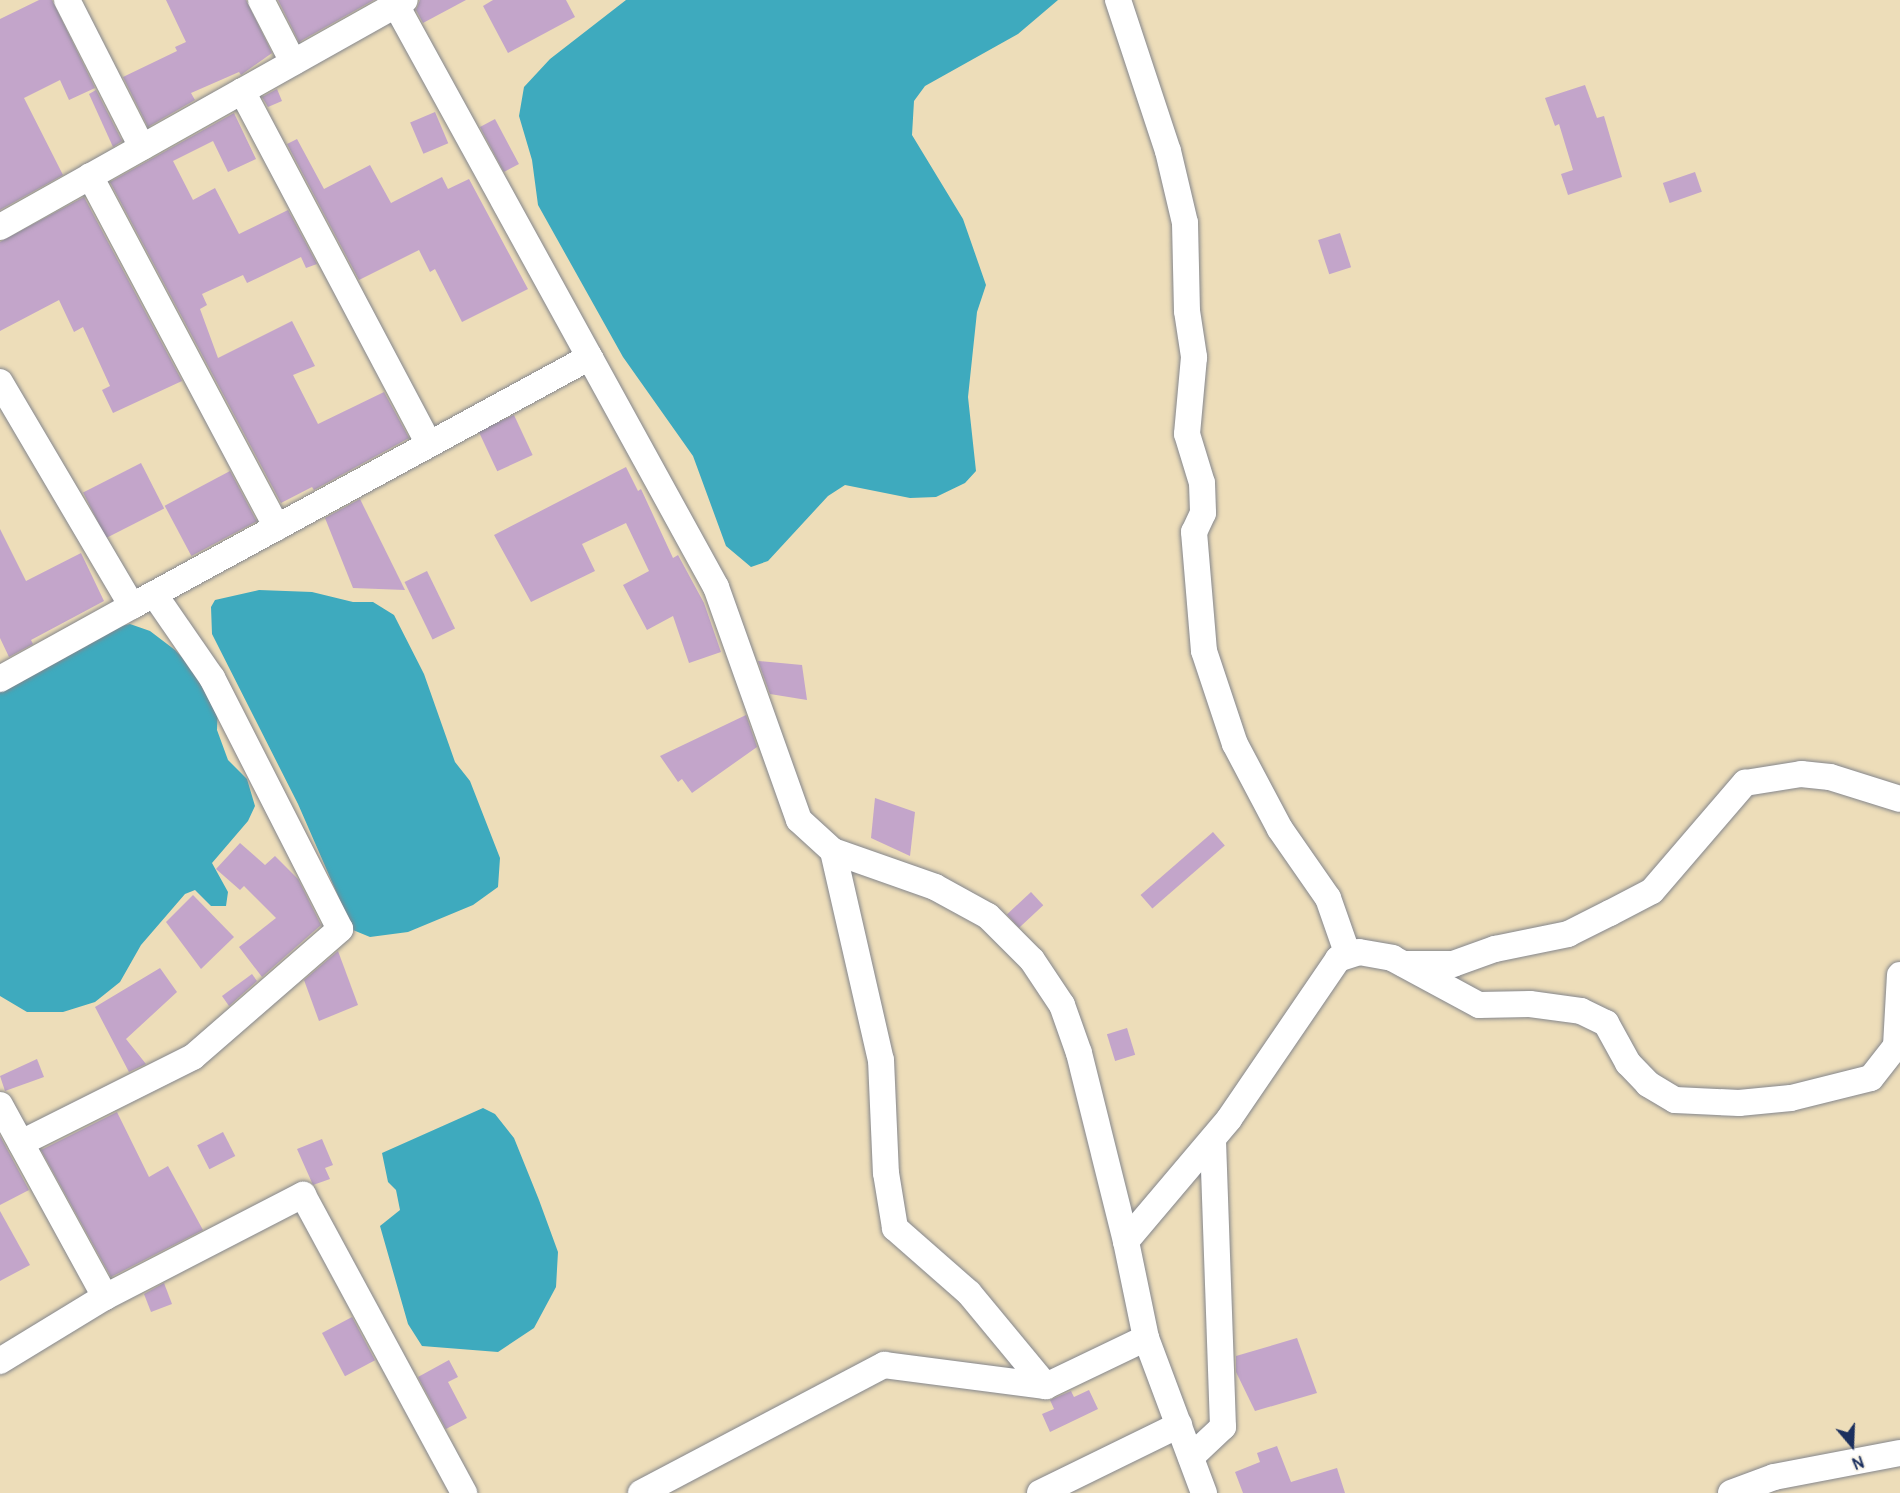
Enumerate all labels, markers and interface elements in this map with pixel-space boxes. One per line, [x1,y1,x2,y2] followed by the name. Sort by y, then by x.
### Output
[1822,1415,1882,1475] north arrow
[1849,1451,1866,1473] text: N

